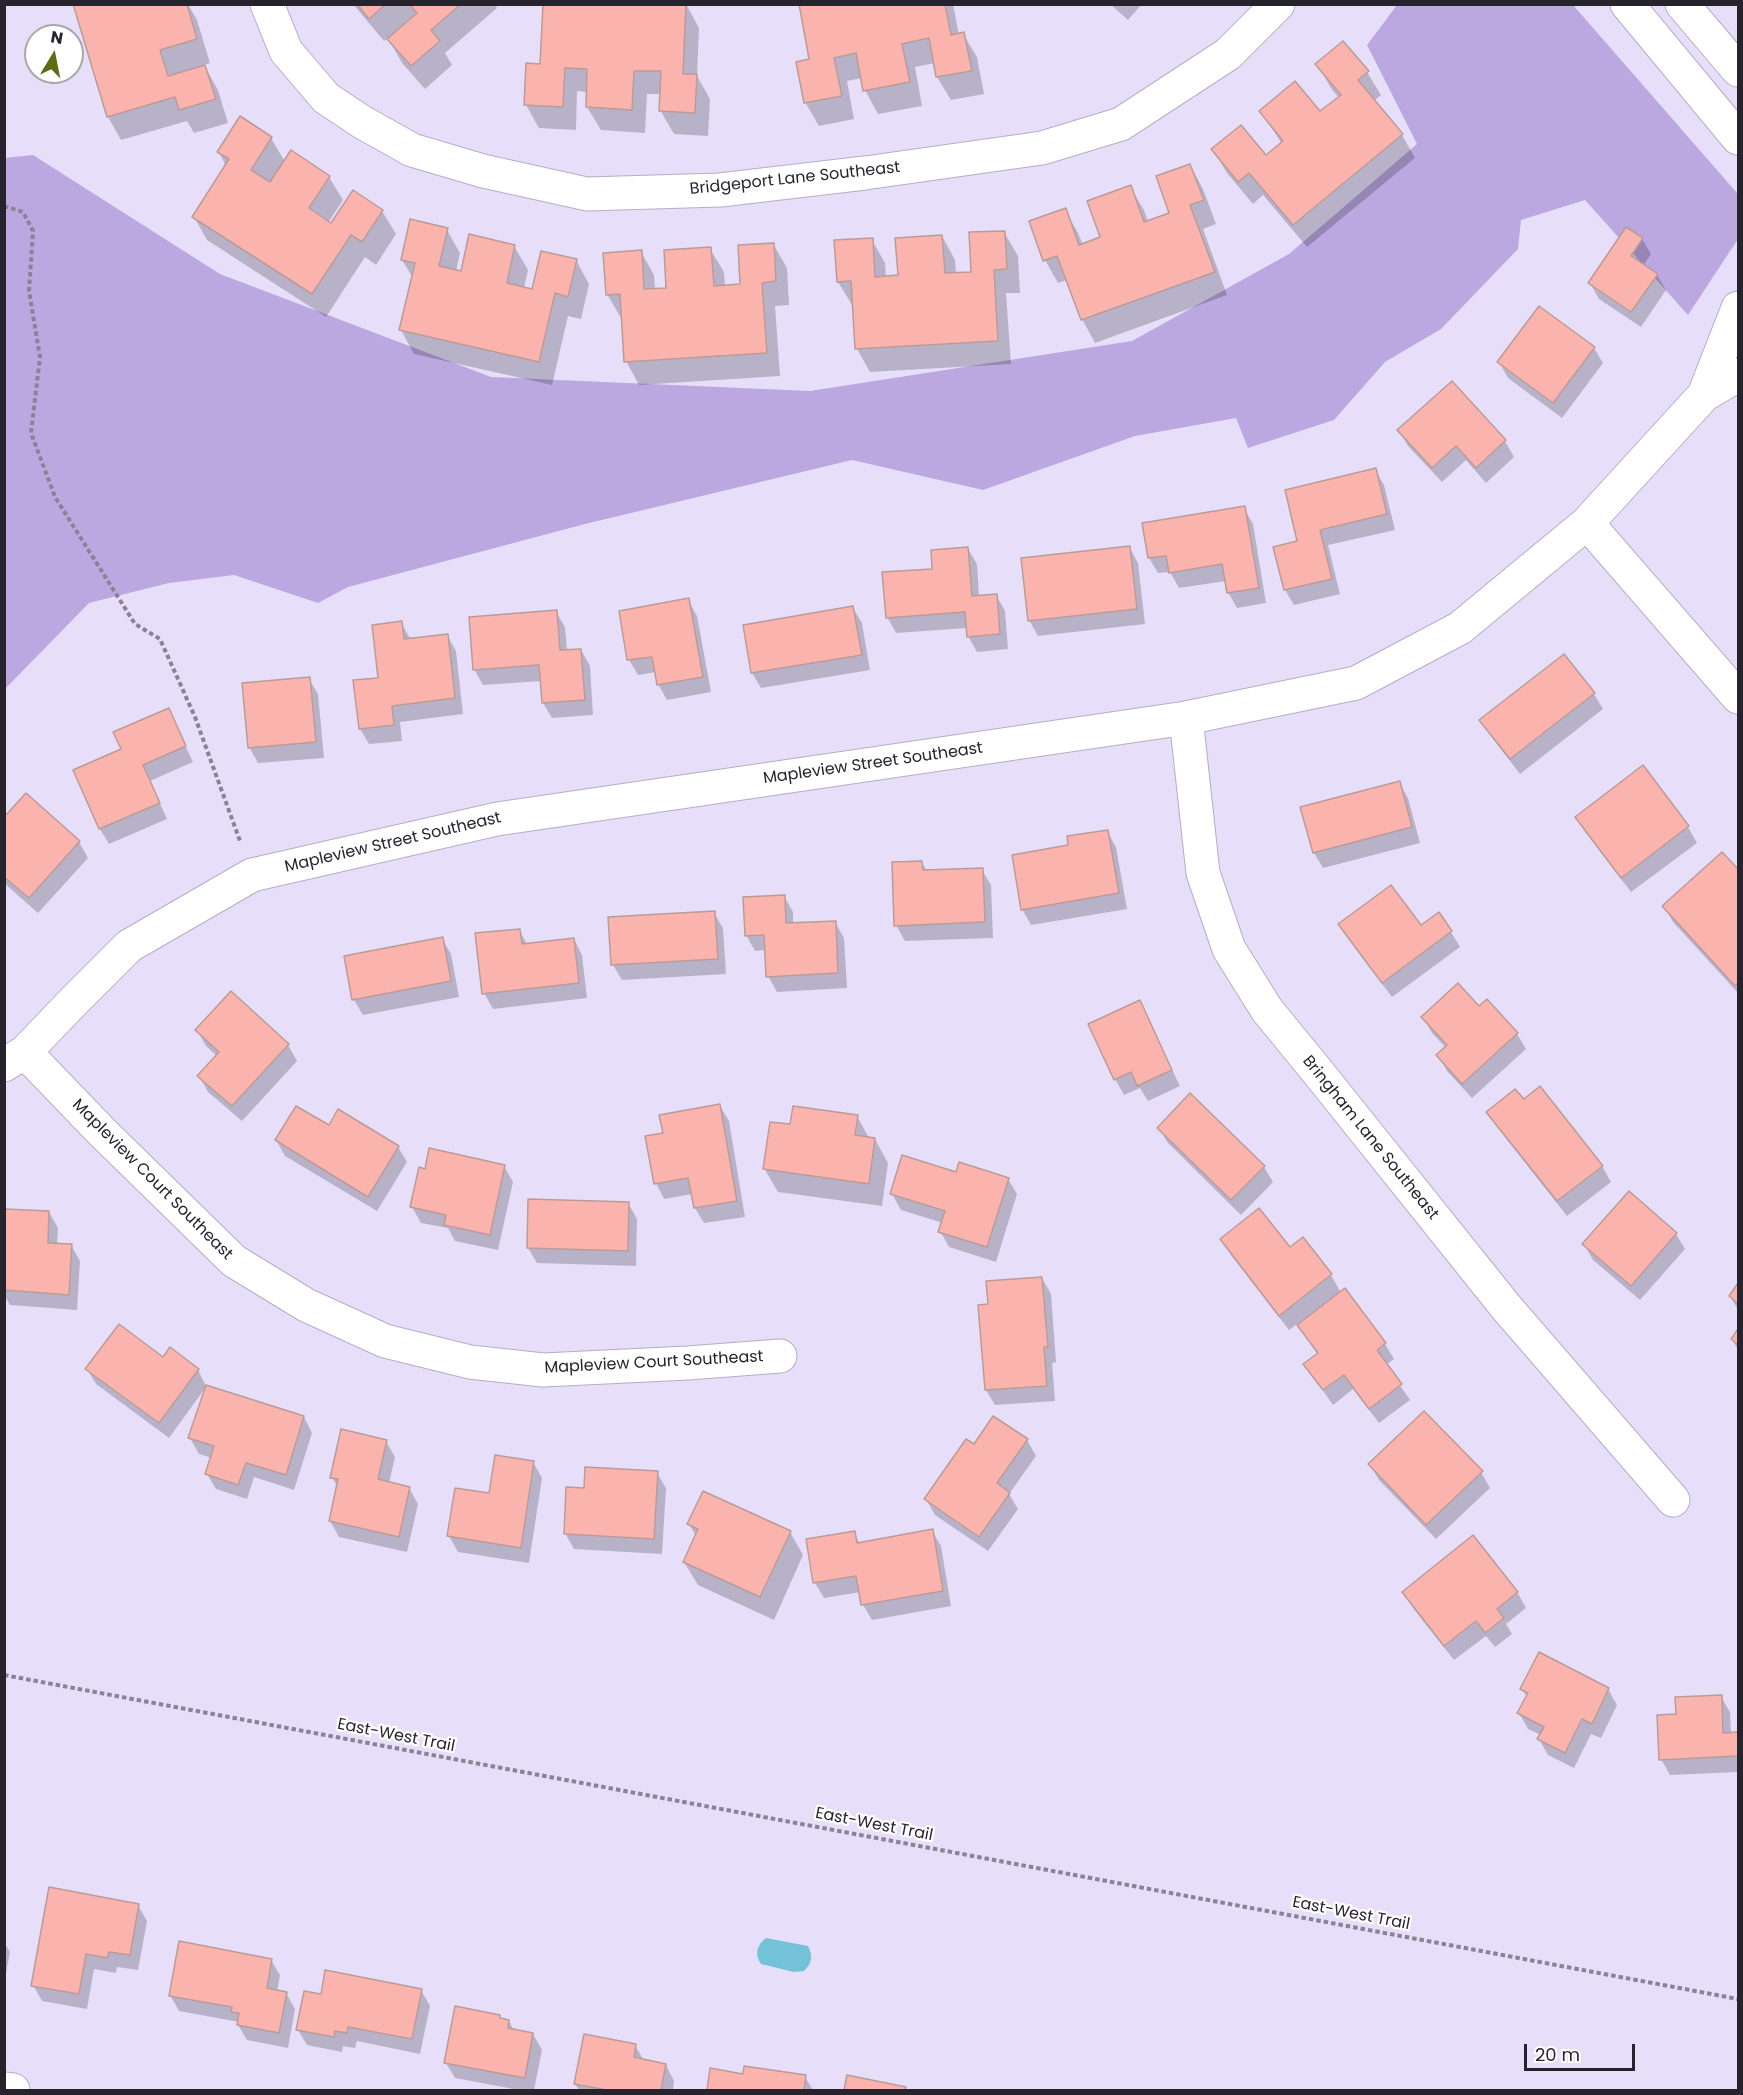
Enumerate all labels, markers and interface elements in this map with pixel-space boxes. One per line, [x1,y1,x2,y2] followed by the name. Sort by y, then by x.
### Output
[24,24,84,84] north arrow
[49,25,65,50] text: N
[689,158,901,200] street label: Bridgeport Lane Southeast
[762,739,984,789] street label: Mapleview Street Southeast
[283,809,503,877] street label: Mapleview Street Southeast
[1298,1052,1442,1224] street label: Bringham Lane Southeast
[68,1096,236,1264] street label: Mapleview Court Southeast
[544,1348,764,1378] street label: Mapleview Court Southeast
[336,1715,456,1757] street label: East-West Trail
[814,1804,934,1846] street label: East-West Trail
[1291,1893,1411,1935] street label: East-West Trail
[1527,2032,1638,2070] scale bar
[1535,2042,1580,2067] text: 20 m

